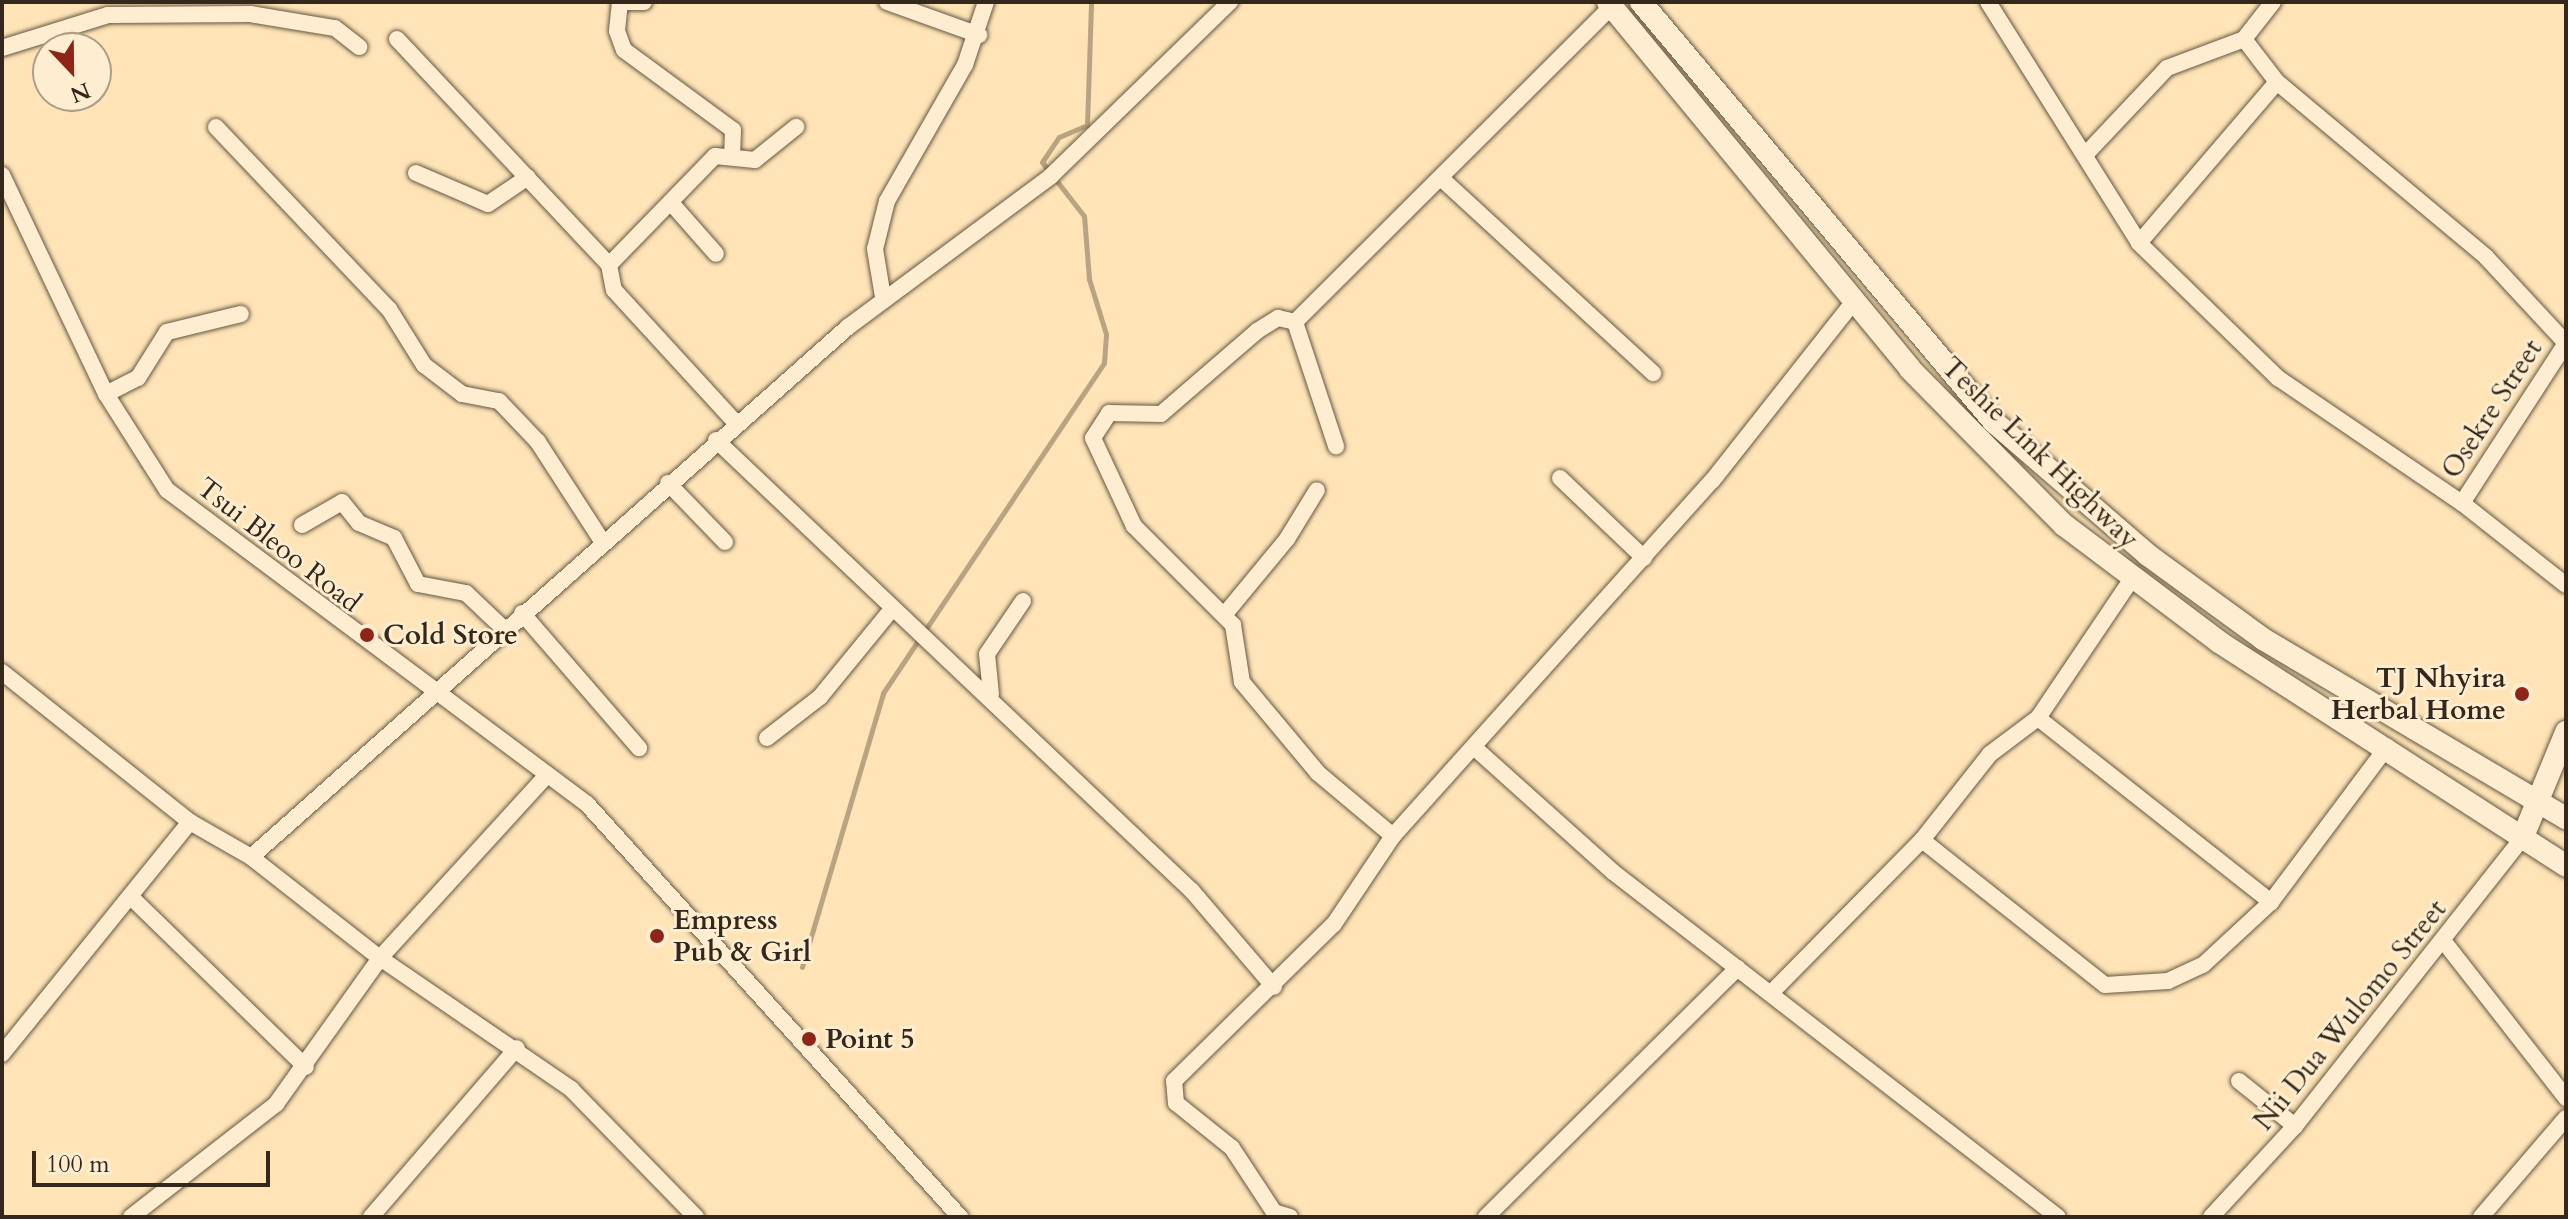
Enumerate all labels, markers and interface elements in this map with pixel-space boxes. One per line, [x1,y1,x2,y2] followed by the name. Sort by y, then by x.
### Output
[32,32,112,112] north arrow
[66,75,95,110] text: N
[2435,333,2549,485] street label: Osekre Street
[1934,350,2146,556] street label: Teshie Link Highway
[190,471,368,619] street label: Tsui Bleoo Road
[383,618,518,652] place label: Cold Store
[358,626,376,644] marker: Cold Store
[2331,661,2506,727] place label: TJ Nhyira Herbal Home
[2513,685,2531,703] marker: TJ Nhyira Herbal Home
[2247,893,2453,1137] street label: Nii Dua Wulomo Street
[673,903,811,969] place label: Empress Pub & Girl
[648,927,666,945] marker: Empress Pub & Girl
[825,1022,915,1056] place label: Point 5
[800,1030,818,1048] marker: Point 5
[36,1135,274,1185] scale bar
[46,1148,110,1181] text: 100 m

